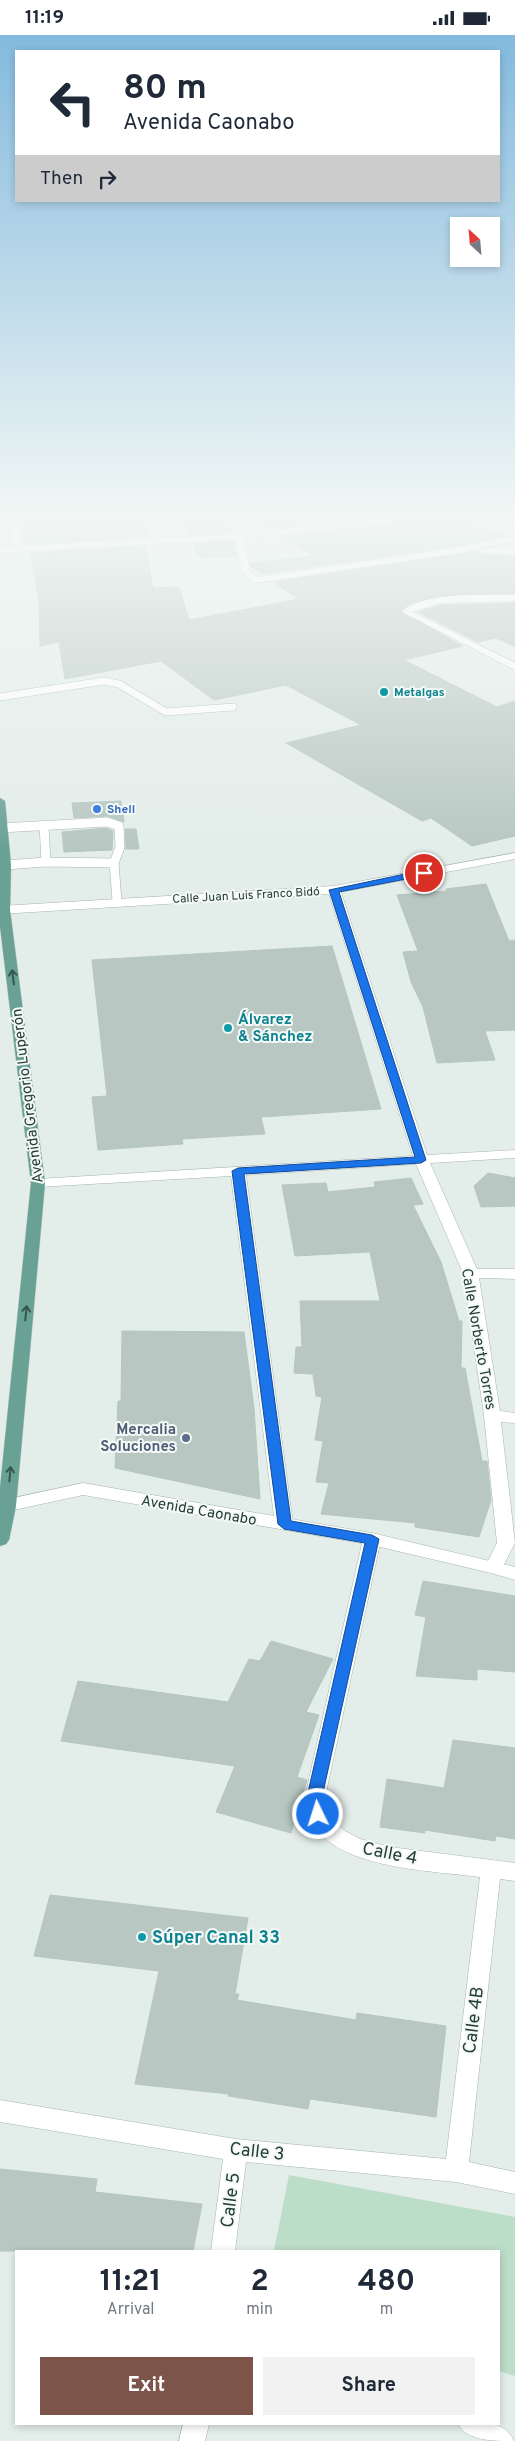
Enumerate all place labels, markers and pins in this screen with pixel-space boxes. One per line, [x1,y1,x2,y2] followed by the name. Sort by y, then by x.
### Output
[394,685,445,701] place label: Metalgas
[378,686,390,698] marker: Metalgas
[107,802,135,818] place label: Shell
[91,803,103,815] marker: Shell
[403,852,445,894] pin
[238,1010,312,1047] place label: Álvarez & Sánchez
[222,1022,234,1034] marker: Álvarez & Sánchez
[100,1421,176,1457] place label: Mercalia Soluciones
[180,1432,192,1444] marker: Mercalia Soluciones
[152,1927,280,1950] place label: Súper Canal 33
[136,1931,148,1943] marker: Súper Canal 33

